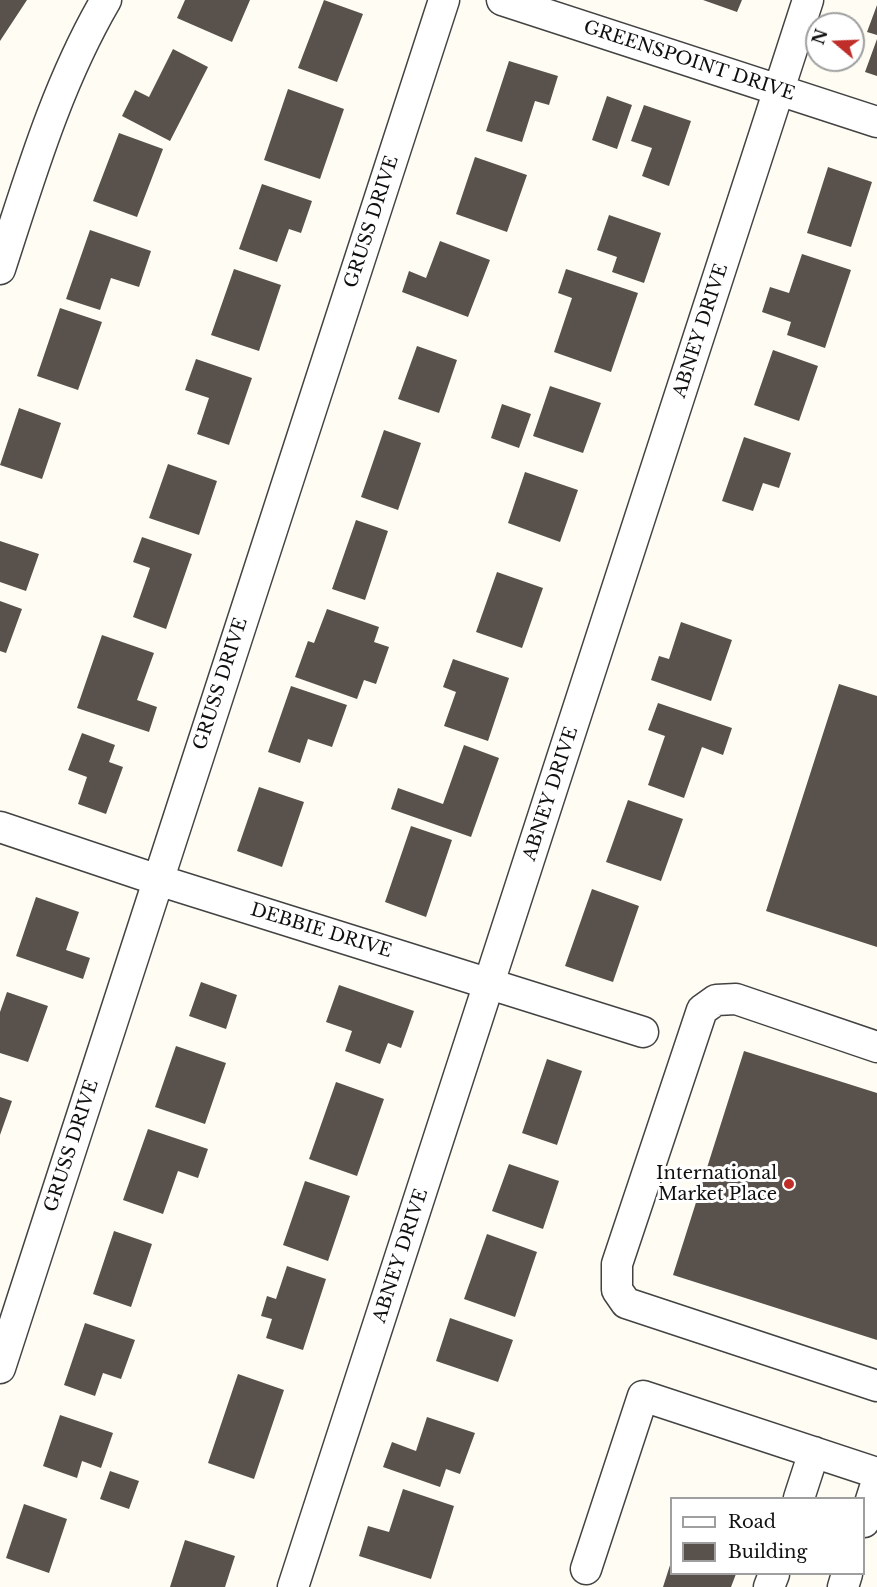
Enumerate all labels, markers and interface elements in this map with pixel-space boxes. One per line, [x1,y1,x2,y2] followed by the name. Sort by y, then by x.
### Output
[805,12,865,72] north arrow
[581,17,797,105] street label: GREENSPOINT DRIVE
[808,26,832,47] text: N
[340,153,404,291] street label: GRUSS DRIVE
[669,261,733,401] street label: ABNEY DRIVE
[189,615,253,753] street label: GRUSS DRIVE
[519,724,583,864] street label: ABNEY DRIVE
[248,899,394,963] street label: DEBBIE DRIVE
[40,1077,104,1215] street label: GRUSS DRIVE
[656,1163,777,1206] place label: International Market Place
[782,1177,796,1191] marker: International Market Place
[369,1186,433,1326] street label: ABNEY DRIVE
[670,1497,865,1575] legend
[728,1511,776,1533] text: Road
[728,1541,807,1563] text: Building

